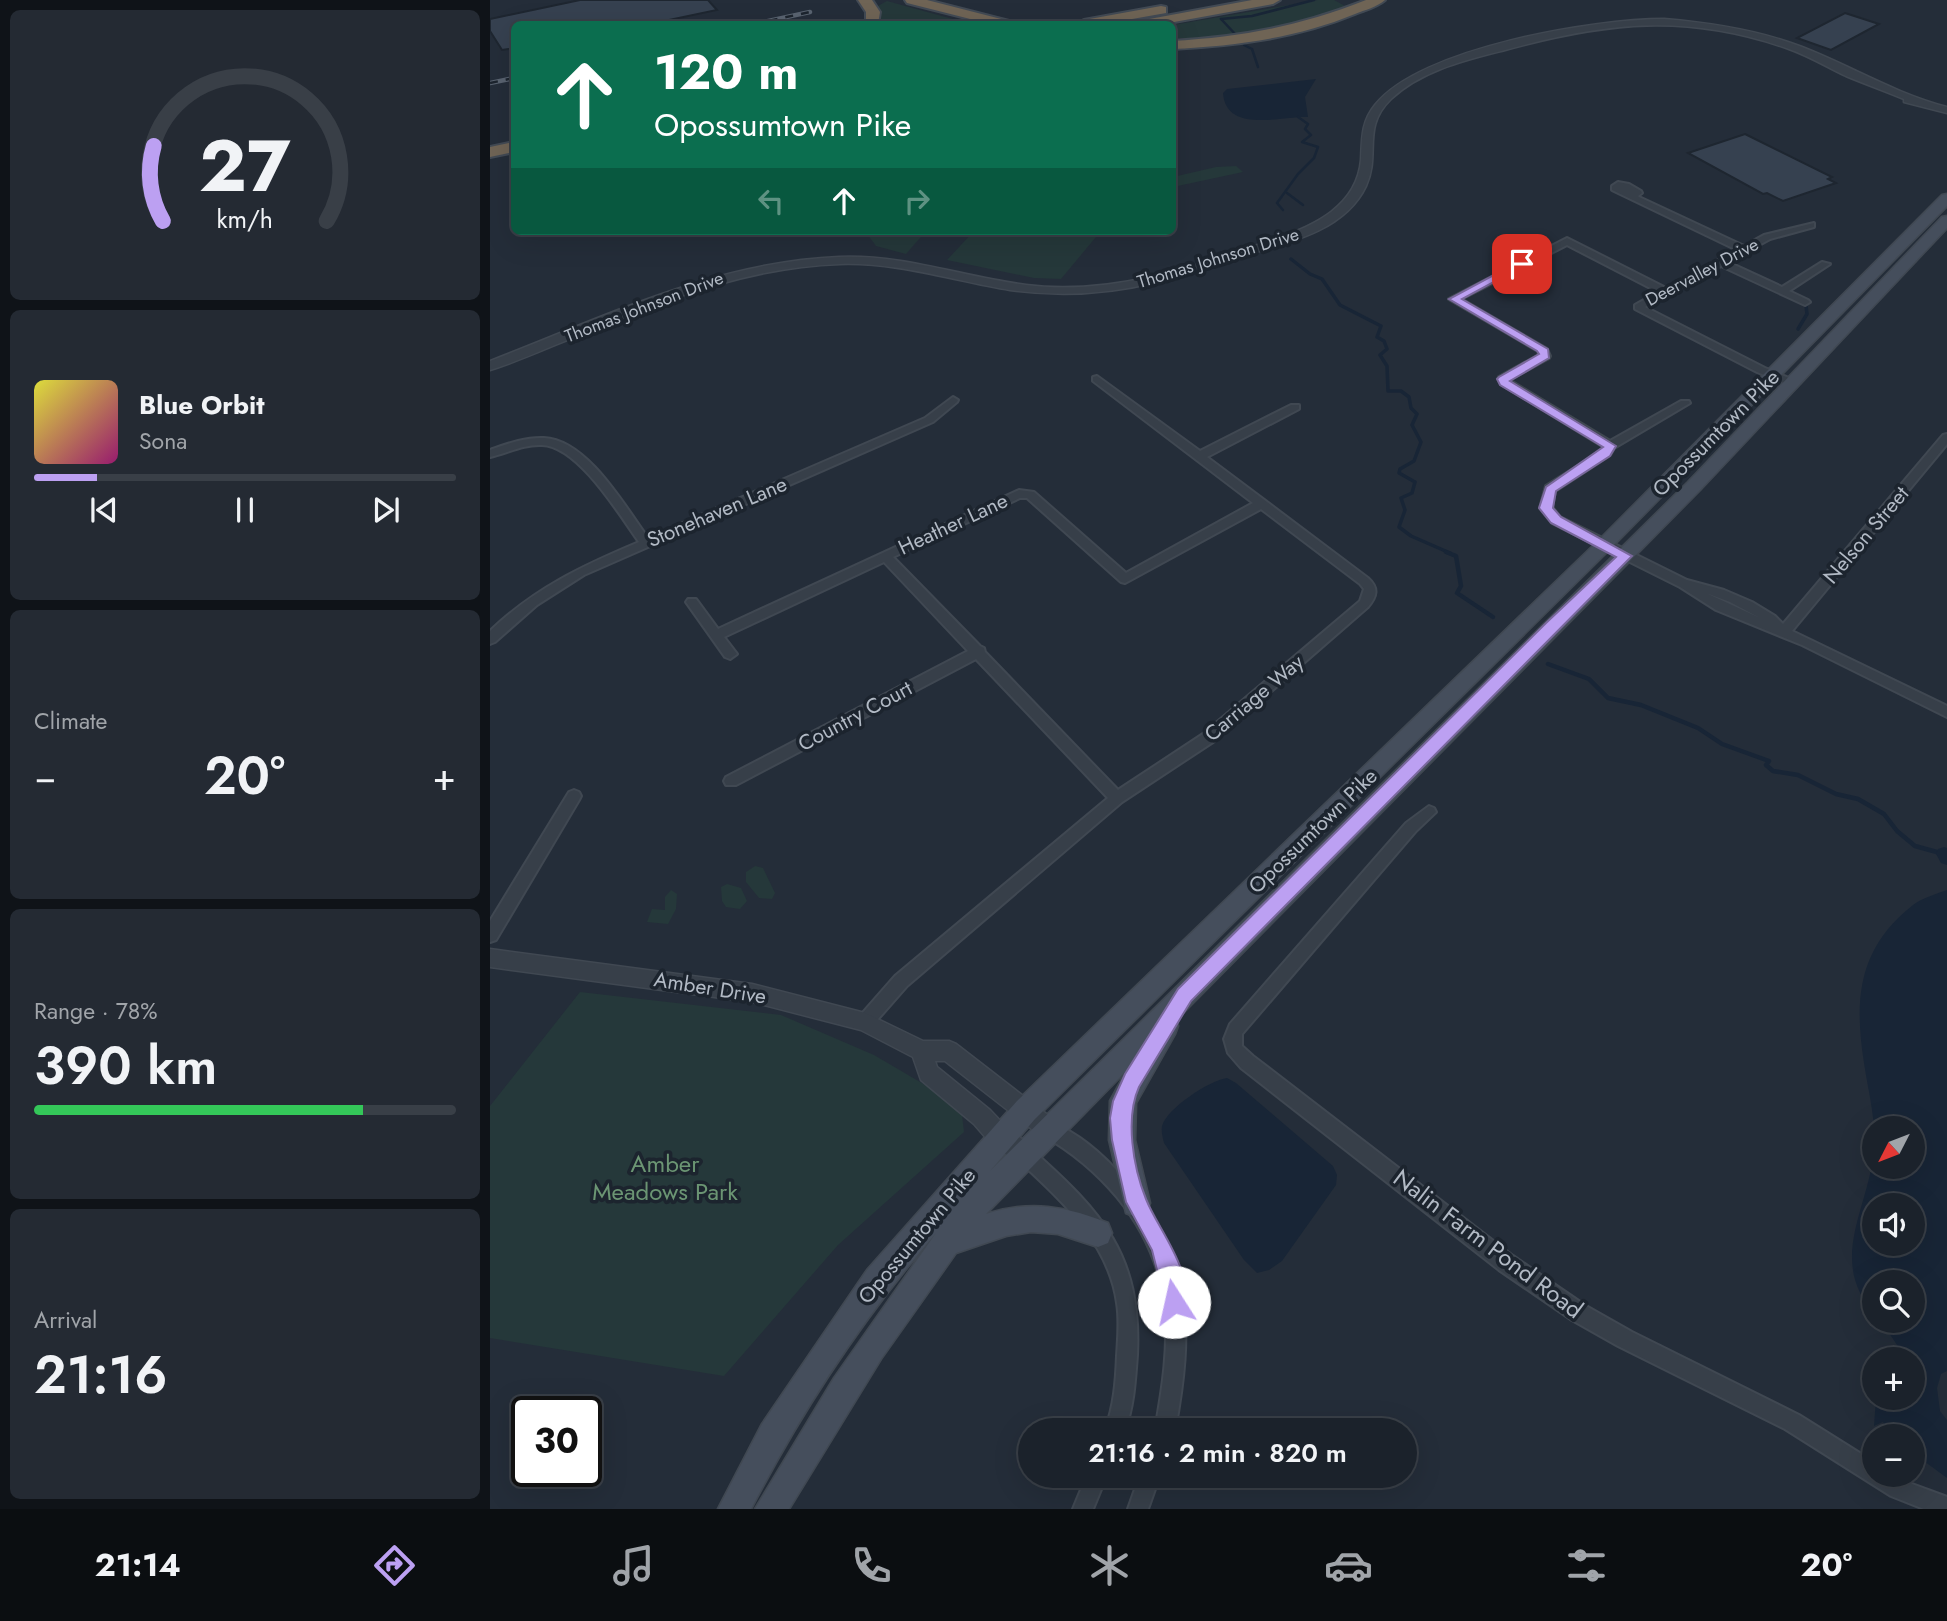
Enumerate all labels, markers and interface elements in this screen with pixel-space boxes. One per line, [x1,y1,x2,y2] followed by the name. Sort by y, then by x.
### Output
[654,37,798,107] text: 120 m
[539,49,630,140] icon: ahead
[654,102,911,148] text: Opossumtown Pike
[199,113,291,218] text: 27
[752,182,790,220] icon: left
[825,182,863,220] icon: ahead
[898,182,936,220] icon: right
[217,201,273,237] text: km/h
[1134,221,1302,295] street label: Thomas Johnson Drive
[1641,231,1763,313] street label: Deervalley Drive
[1492,234,1552,294] pin
[1503,245,1541,283] icon: arrive
[561,265,727,349] street label: Thomas Johnson Drive
[1646,363,1786,503] street label: Opossumtown Pike
[139,386,264,424] text: Blue Orbit
[139,424,187,458] text: Sona
[642,469,792,555] street label: Stonehaven Lane
[1816,480,1916,590] street label: Nelson Street
[893,485,1013,562] street label: Heather Lane
[85,491,123,529] icon: previous
[226,491,264,529] icon: pause
[367,491,405,529] icon: next
[1198,647,1311,749] street label: Carriage Way
[793,673,917,759] street label: Country Court
[34,704,107,738] text: Climate
[204,738,285,814] text: 20°
[34,749,56,804] text: −
[433,749,456,804] text: +
[1242,761,1384,900] street label: Opossumtown Pike
[652,964,768,1012] street label: Amber Drive
[34,994,158,1028] text: Range · 78%
[34,1028,217,1104] text: 390 km
[1862,1116,1925,1180] north arrow
[1862,1116,1925,1487] map controls
[592,1146,738,1209] park label: Amber Meadows Park
[1386,1161,1590,1327] street label: Nalin Farm Pond Road
[851,1162,983,1310] street label: Opossumtown Pike
[1862,1193,1925,1256] button: sound
[1137,1265,1211,1339] position arrow
[1862,1270,1925,1333] button: search
[34,1303,97,1337] text: Arrival
[34,1337,167,1413] text: 21:16
[1862,1347,1925,1410] button: +
[511,1396,602,1487] speed limit sign: 30
[1862,1424,1925,1487] button: −
[1088,1434,1347,1472] text: 21:16 · 2 min · 820 m
[370,1541,419,1590] icon: directions
[609,1541,658,1590] icon: music
[847,1541,896,1590] icon: phone
[1085,1541,1134,1590] icon: climate
[1324,1541,1373,1590] icon: car
[1562,1541,1611,1590] icon: filters
[95,1542,181,1588] text: 21:14
[1801,1542,1852,1588] text: 20°

